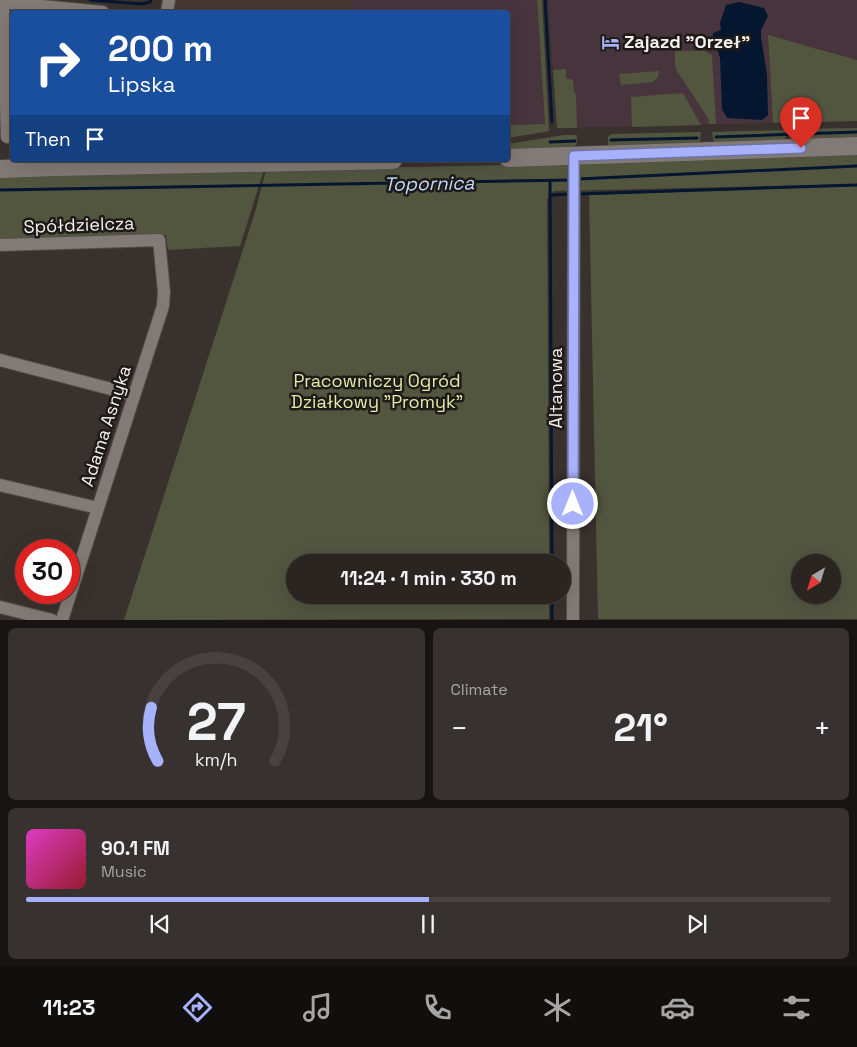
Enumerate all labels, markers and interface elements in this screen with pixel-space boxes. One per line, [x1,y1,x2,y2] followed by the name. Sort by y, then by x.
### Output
[108,27,213,71] text: 200 m
[25,30,90,95] icon: right
[624,30,750,53] place label: Zajazd "Orzeł"
[600,32,620,52] hotel icon: Zajazd "Orzeł"
[108,70,175,98] text: Lipska
[780,97,822,148] pin
[787,104,815,132] icon: arrive
[81,125,109,153] icon: arrive
[25,127,71,152] text: Then
[383,170,475,197] water label: Topornica
[23,211,135,238] street label: Spółdzielcza
[544,348,567,428] street label: Altanowa
[75,362,136,489] street label: Adama Asnyka
[291,369,463,413] park label: Pracowniczy Ogród Działkowy "Promyk"
[546,477,598,529] position arrow
[15,539,80,604] speed limit sign: 30
[791,554,841,604] north arrow
[791,554,841,604] map controls
[340,566,517,591] text: 11:24 · 1 min · 330 m
[451,679,508,700] text: Climate
[187,689,246,755] text: 27
[613,704,668,752] text: 21°
[451,710,468,746] text: −
[814,710,831,746] text: +
[195,748,238,771] text: km/h
[101,836,170,861] text: 90.1 FM
[101,861,147,882] text: Music
[146,910,174,938] icon: previous
[414,910,442,938] icon: pause
[683,910,711,938] icon: next
[180,990,215,1025] icon: directions
[300,990,335,1025] icon: music
[420,990,455,1025] icon: phone
[540,990,575,1025] icon: climate
[660,990,695,1025] icon: car
[779,990,814,1025] icon: filters
[42,993,95,1021] text: 11:23

